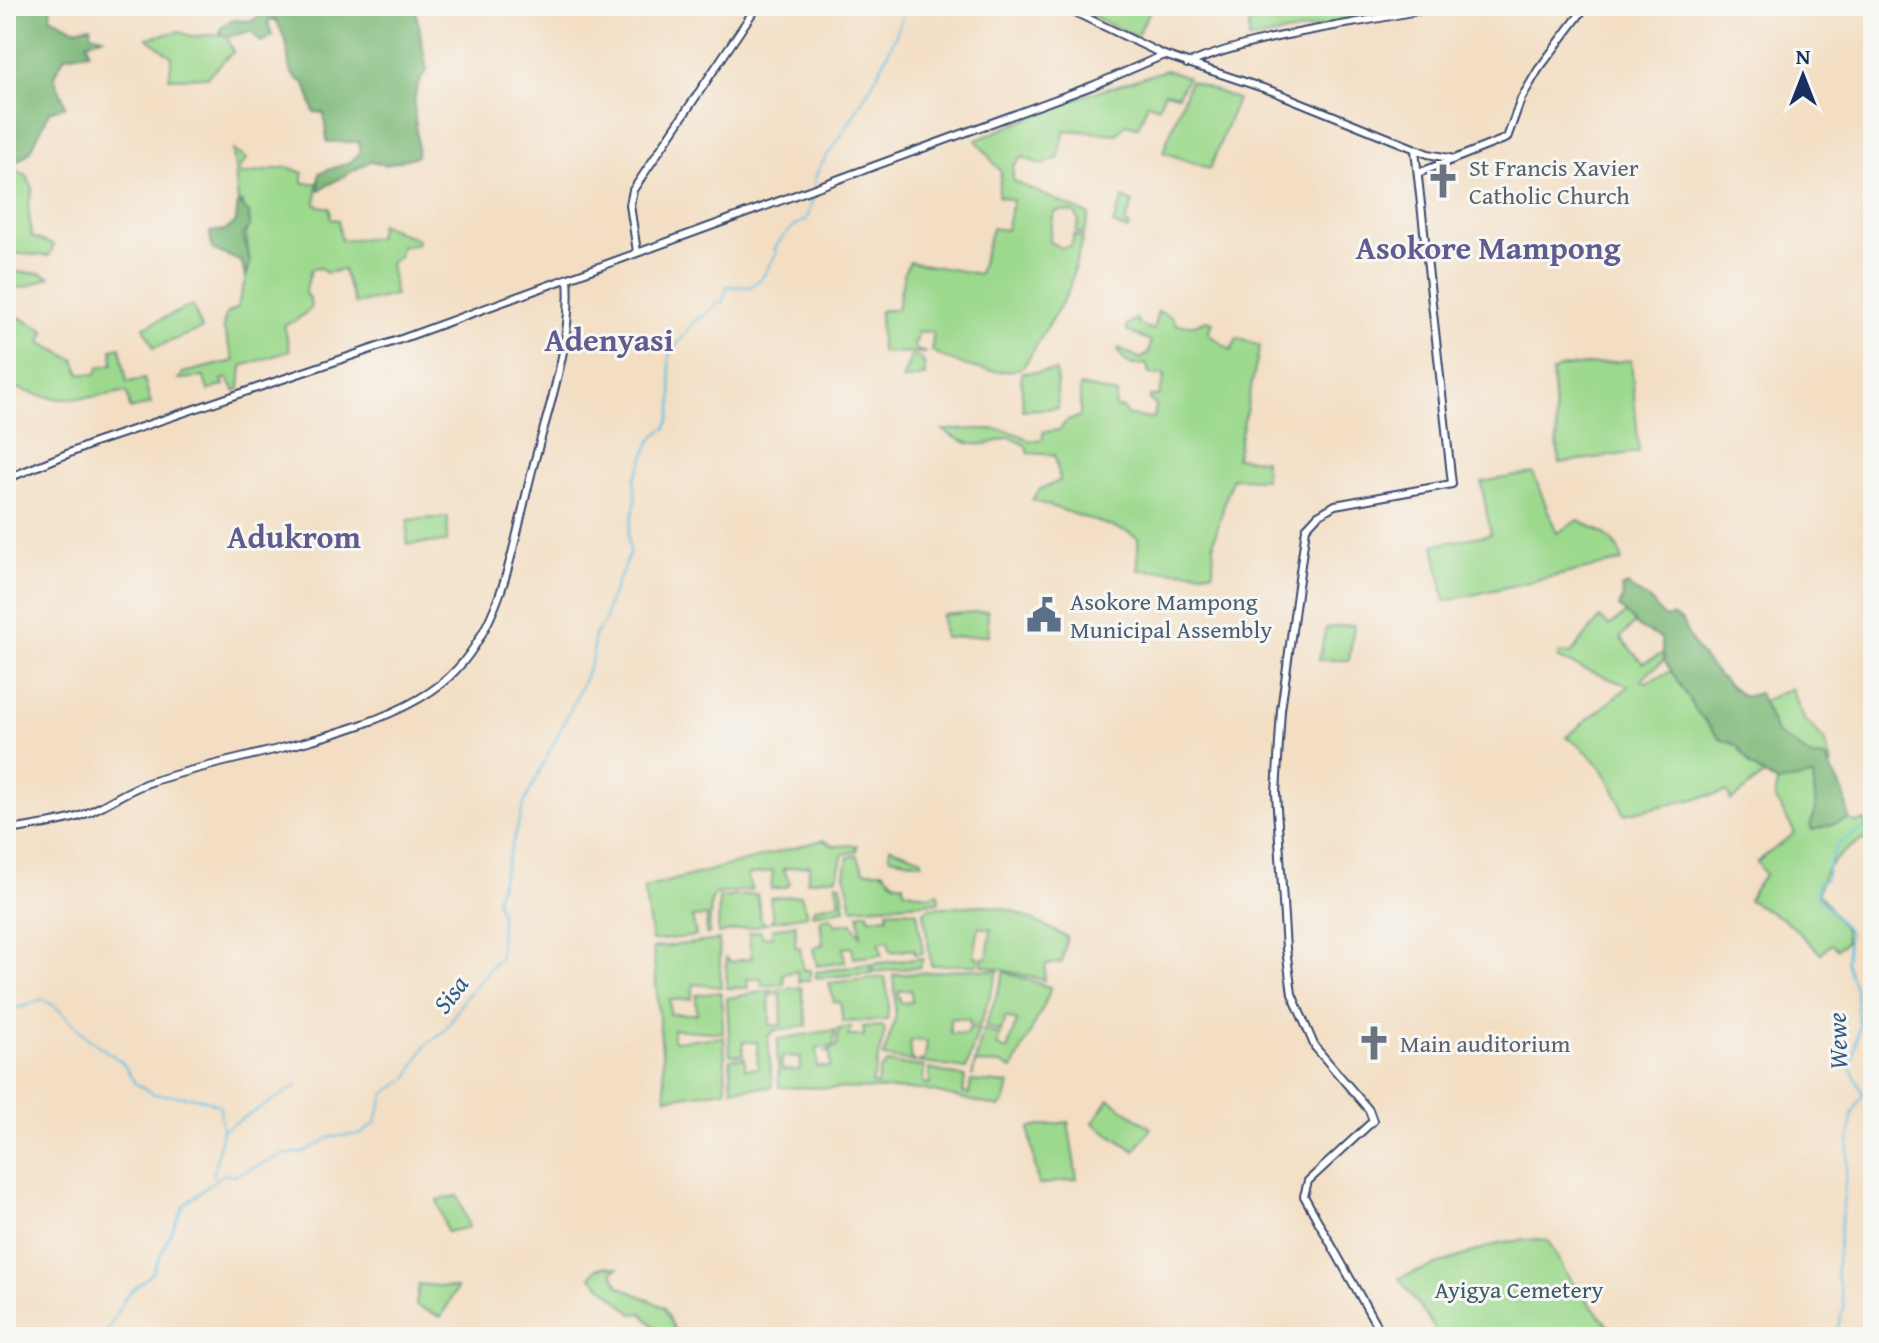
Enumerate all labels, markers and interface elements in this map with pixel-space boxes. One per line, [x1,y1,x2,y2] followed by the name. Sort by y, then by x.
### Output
[1763,36,1843,116] north arrow
[1796,40,1811,72] text: N
[1469,150,1639,213] place label: St Francis Xavier Catholic Church
[1424,162,1462,200] church icon: St Francis Xavier Catholic Church
[1355,224,1621,271] district label: Asokore Mampong
[544,316,674,363] district label: Adenyasi
[227,513,362,560] district label: Adukrom
[1070,584,1272,647] place label: Asokore Mampong Municipal Assembly
[1025,596,1063,634] public building icon: Asokore Mampong Municipal Assembly
[422,966,478,1022] water label: Sisa
[1817,1012,1857,1070] water label: Wewe
[1355,1024,1393,1062] church icon: Main auditorium
[1400,1026,1571,1061] place label: Main auditorium
[1435,1272,1604,1307] park label: Ayigya Cemetery

